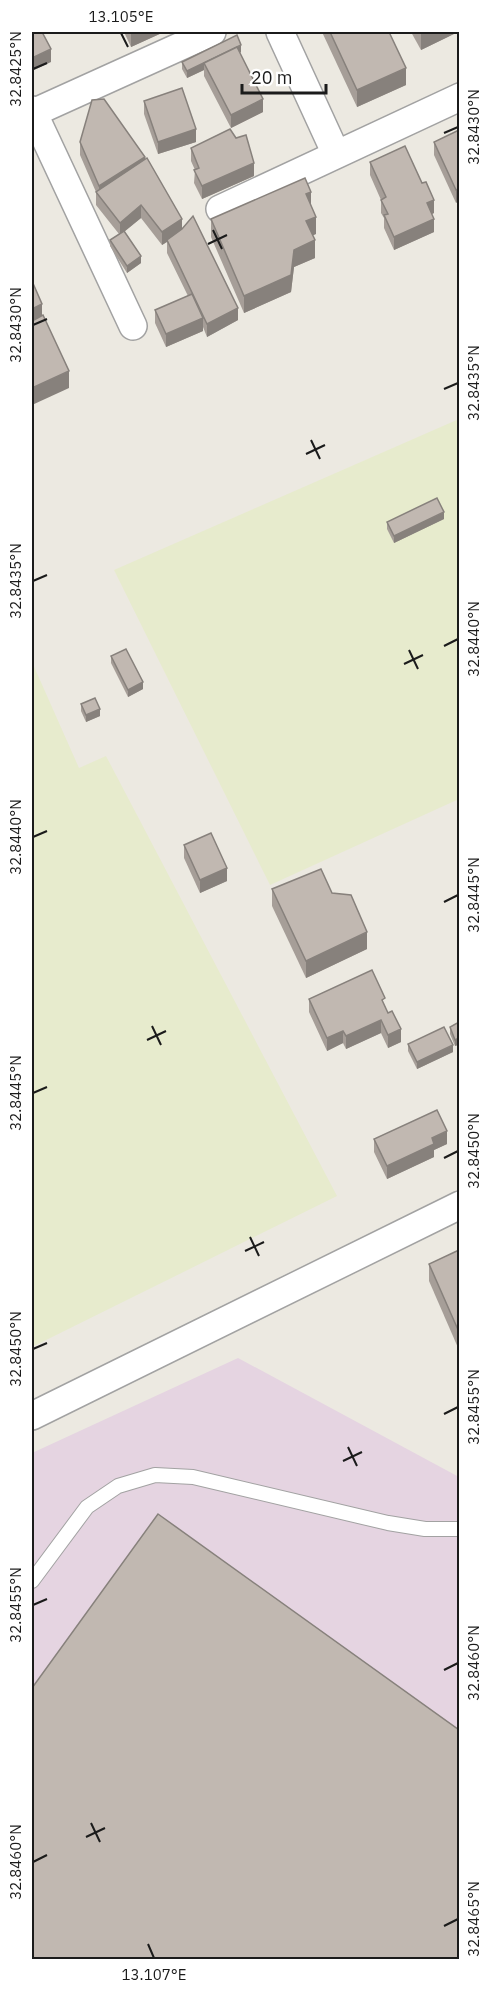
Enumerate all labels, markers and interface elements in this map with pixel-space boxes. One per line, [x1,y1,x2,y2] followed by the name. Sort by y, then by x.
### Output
[89,7,153,26] text: 13.105°E
[6,31,25,107] text: 32.8425°N
[242,57,326,95] scale bar
[251,66,293,89] text: 20 m
[464,89,483,165] text: 32.8430°N
[6,287,25,363] text: 32.8430°N
[464,345,483,421] text: 32.8435°N
[6,543,25,619] text: 32.8435°N
[464,601,483,677] text: 32.8440°N
[6,799,25,875] text: 32.8440°N
[464,857,483,933] text: 32.8445°N
[6,1055,25,1131] text: 32.8445°N
[464,1113,483,1189] text: 32.8450°N
[6,1311,25,1387] text: 32.8450°N
[464,1369,483,1445] text: 32.8455°N
[6,1567,25,1643] text: 32.8455°N
[464,1625,483,1701] text: 32.8460°N
[6,1824,25,1900] text: 32.8460°N
[464,1881,483,1957] text: 32.8465°N
[122,1965,186,1984] text: 13.107°E

